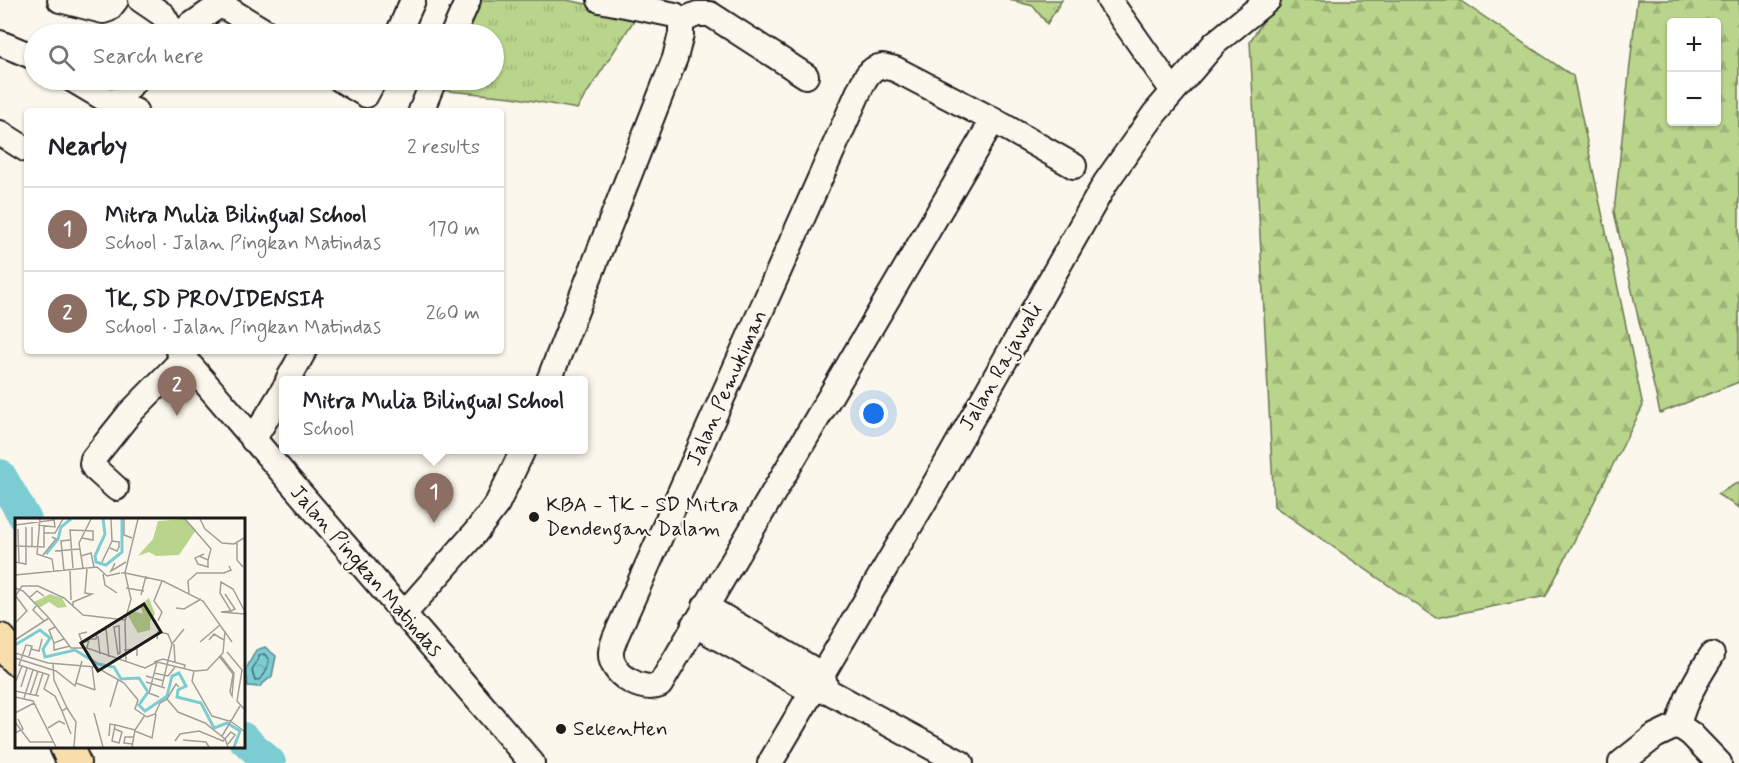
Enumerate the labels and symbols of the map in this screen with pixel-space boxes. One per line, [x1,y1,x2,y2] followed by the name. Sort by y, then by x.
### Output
[953,298,1049,436] street label: Jalan Rajawali
[680,306,774,470] street label: Jalan Pemukiman
[158,366,196,416] pin: 2
[859,399,888,428] your location
[414,474,454,523] pin: 1
[283,479,448,664] street label: Jalan Pingkan Matindas
[546,491,739,545] place label: KBA - TK - SD Mitra Dendengan Dalam
[527,510,541,524] marker: KBA - TK - SD Mitra Dendengan Dalam
[15,518,244,748] inset map
[573,715,668,743] place label: SekenHen
[554,722,568,736] marker: SekenHen

